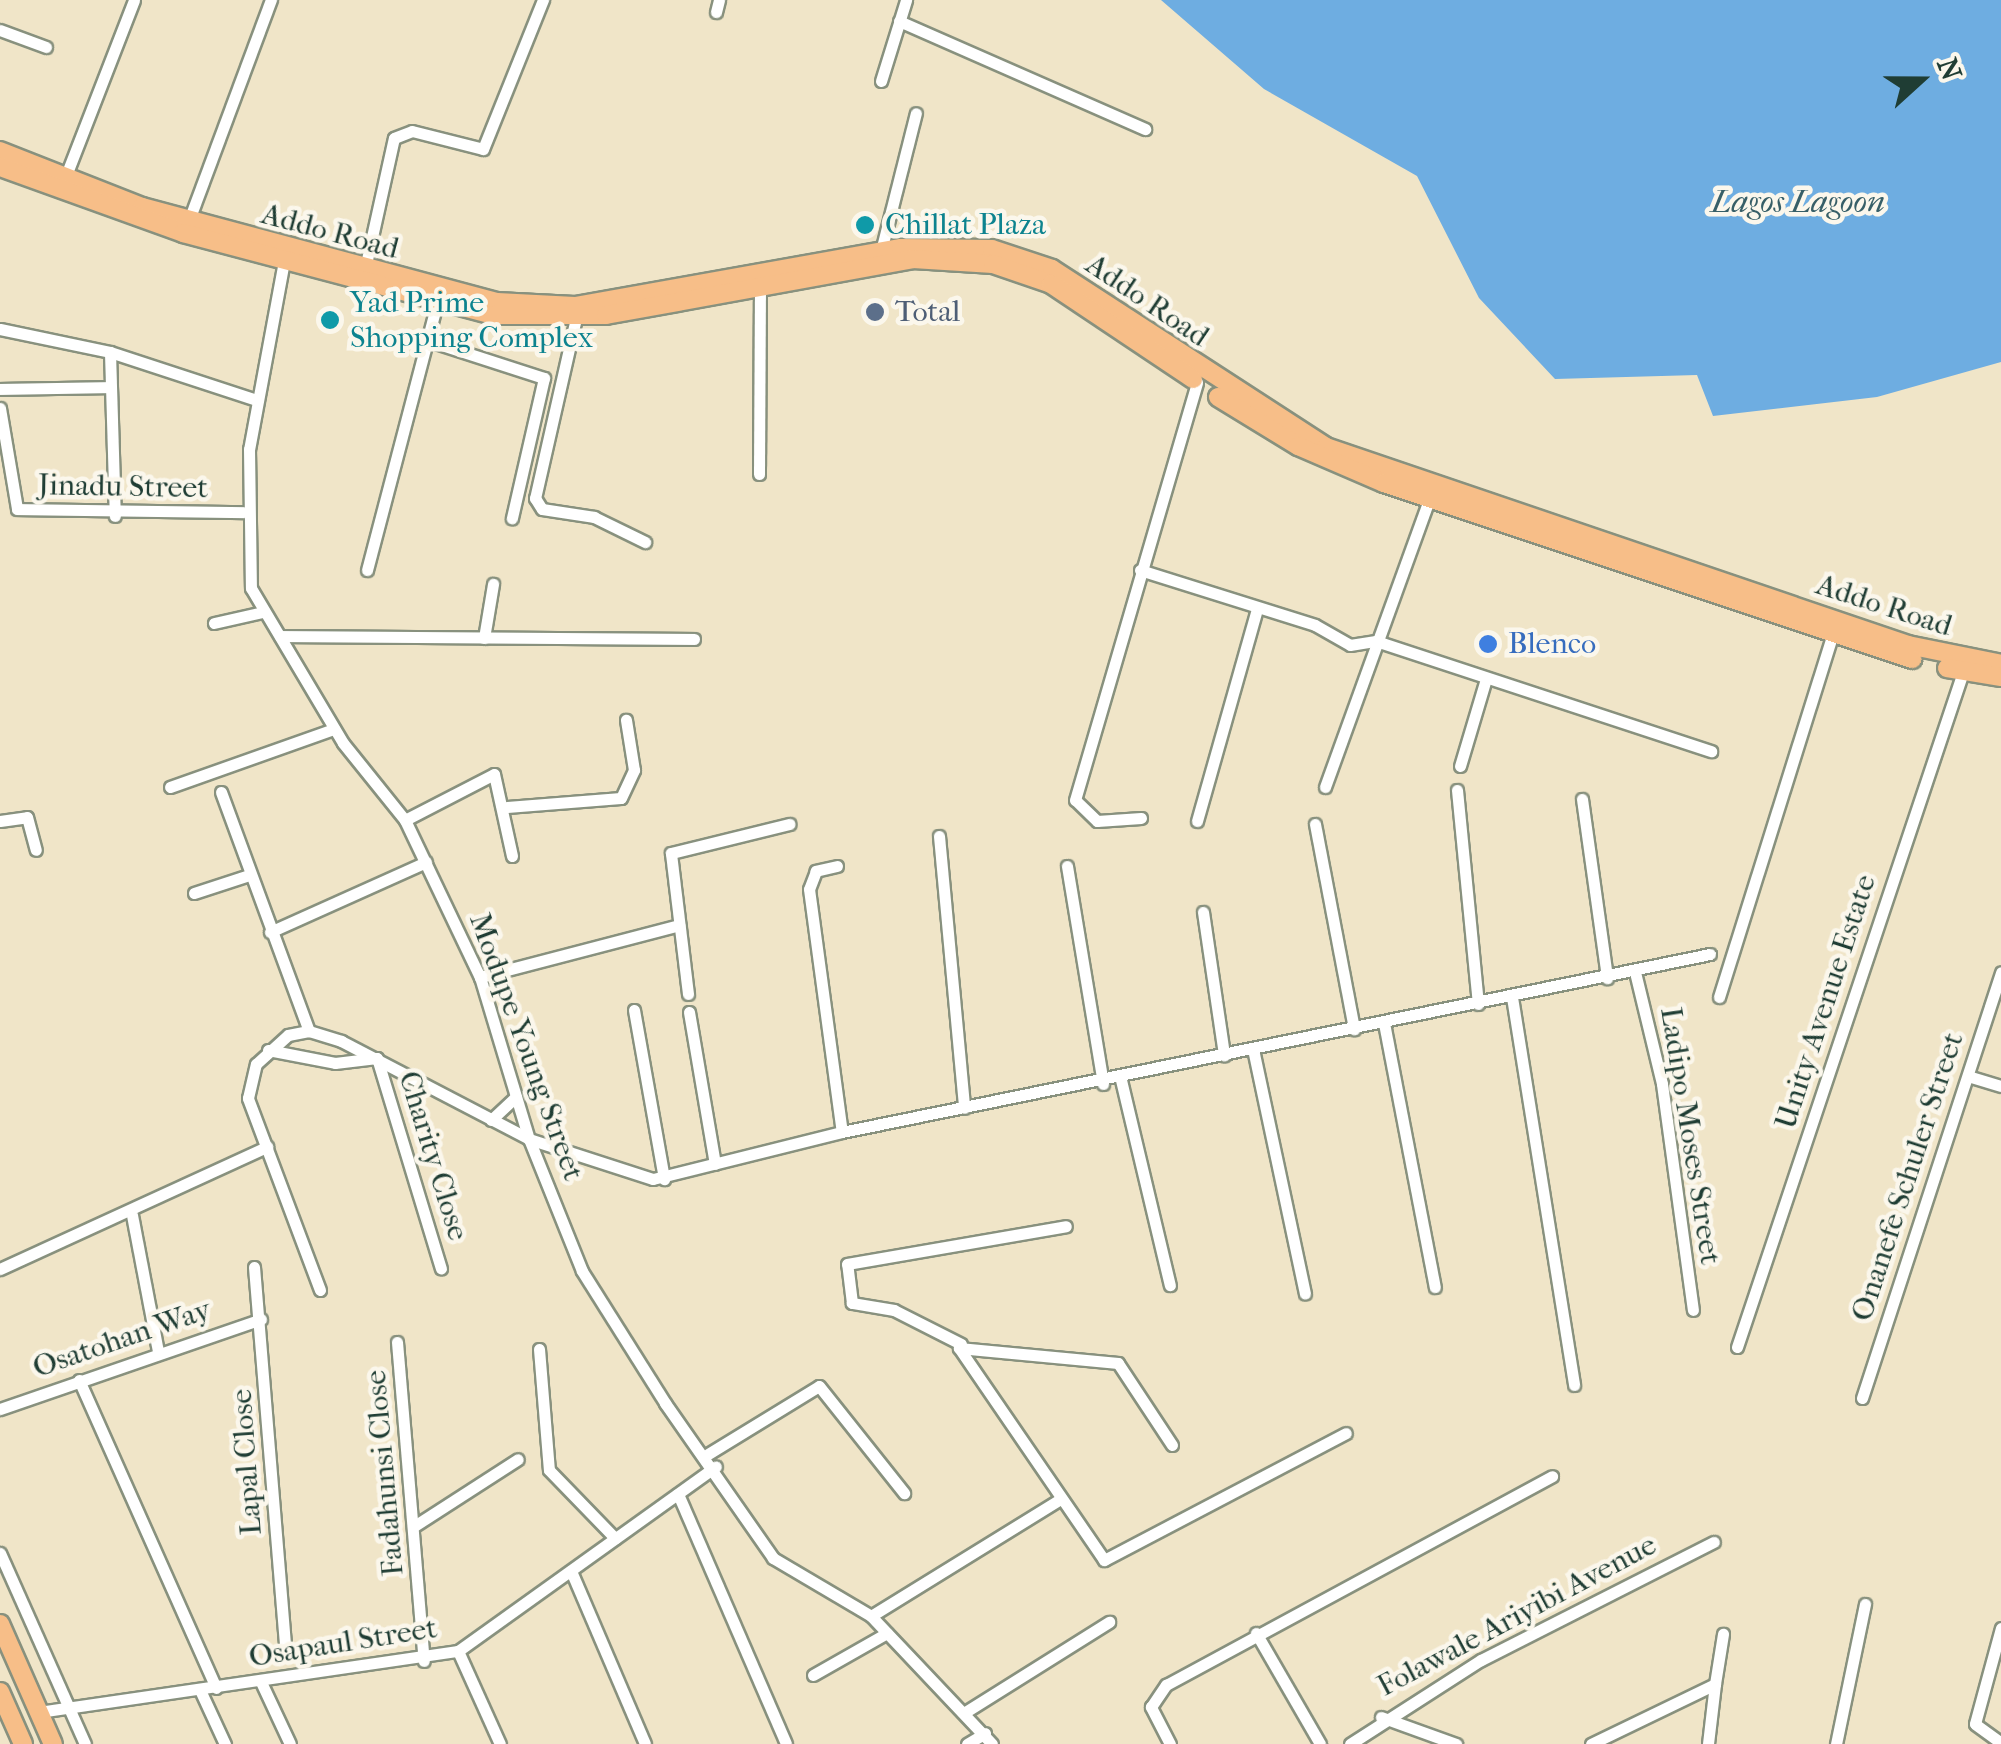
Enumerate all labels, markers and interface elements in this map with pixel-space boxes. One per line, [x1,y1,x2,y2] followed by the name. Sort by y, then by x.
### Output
[1871,30,1971,130] north arrow
[1930,53,1969,85] text: N
[1711,183,1885,221] water label: Lagos Lagoon
[257,196,403,268] street label: Addo Road
[885,207,1046,243] place label: Chillat Plaza
[854,214,876,236] marker: Chillat Plaza
[1079,247,1215,355] street label: Addo Road
[350,285,593,356] place label: Yad Prime Shopping Complex
[895,294,960,330] place label: Total
[864,301,886,323] marker: Total
[319,309,341,331] marker: Yad Prime Shopping Complex
[38,468,208,506] street label: Jinadu Street
[1812,567,1956,645] street label: Addo Road
[1508,626,1596,662] place label: Blenco
[1477,633,1499,655] marker: Blenco
[1768,870,1884,1134] street label: Unity Avenue Estate
[461,908,591,1186] street label: Modupe Young Street
[1652,1005,1728,1267] street label: Ladipo Moses Street
[1844,1028,1972,1326] street label: Onanefe Schuler Street
[390,1067,476,1245] street label: Charity Close
[28,1292,216,1386] street label: Osatohan Way
[358,1369,412,1577] street label: Fadahunsi Close
[224,1388,270,1536] street label: Lapal Close
[1371,1527,1663,1705] street label: Folawale Ariyibi Avenue
[247,1610,439,1676] street label: Osapaul Street

